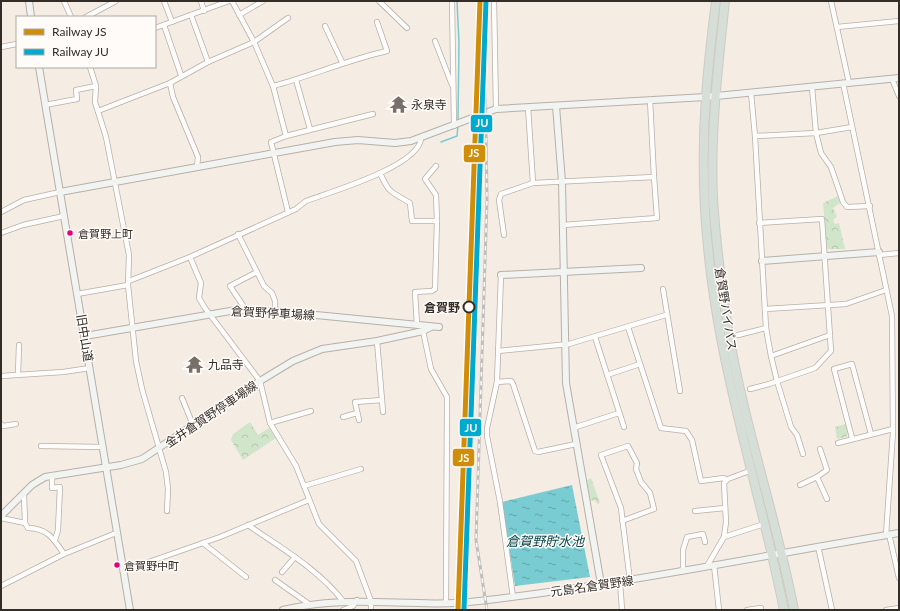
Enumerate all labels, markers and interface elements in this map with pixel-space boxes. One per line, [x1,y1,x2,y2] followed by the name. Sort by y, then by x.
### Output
[16,16,156,68] legend
[52,24,106,39] text: Railway JS
[52,44,109,59] text: Railway JU
[388,94,408,114] temple icon: 永泉寺
[411,97,447,112] place label: 永泉寺
[470,114,493,133] line badge: JU
[476,116,488,129] text: JU
[463,144,486,163] line badge: JS
[469,146,479,159] text: JS
[78,227,133,240] place label: 倉賀野上町
[65,228,75,238] marker: 倉賀野上町
[712,266,740,352] street label: 倉賀野バイパス
[424,300,460,315] place label: 倉賀野
[462,300,476,314] marker: 倉賀野
[231,303,315,323] street label: 倉賀野停車場線
[74,313,96,363] street label: 旧中山道
[185,354,205,374] temple icon: 九品寺
[208,357,244,372] place label: 九品寺
[162,378,260,450] street label: 金井倉賀野停車場線
[459,418,482,437] line badge: JU
[465,421,477,434] text: JU
[452,448,475,467] line badge: JS
[459,451,469,464] text: JS
[506,533,586,549] water label: 倉賀野貯水池
[124,559,179,572] place label: 倉賀野中町
[112,560,122,570] marker: 倉賀野中町
[549,573,635,599] street label: 元島名倉賀野線

